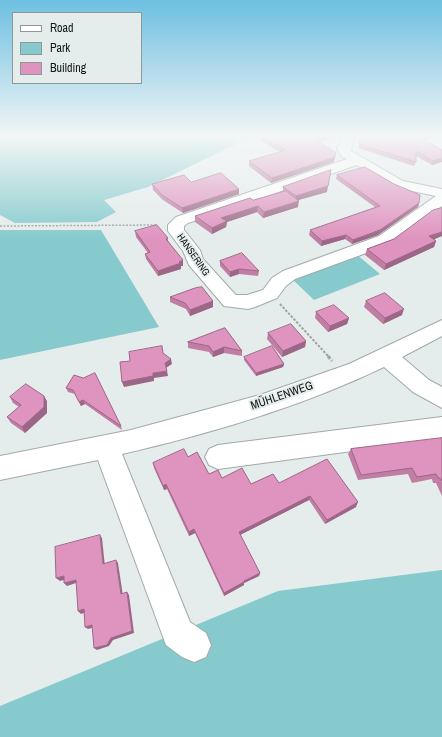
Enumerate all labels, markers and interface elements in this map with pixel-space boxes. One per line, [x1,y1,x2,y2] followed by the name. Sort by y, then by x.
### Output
[12,12,142,84] legend
[50,20,74,36] text: Road
[50,40,70,56] text: Park
[50,60,86,76] text: Building
[174,232,212,278] street label: HANSERING
[249,379,315,413] street label: MÜHLENWEG

